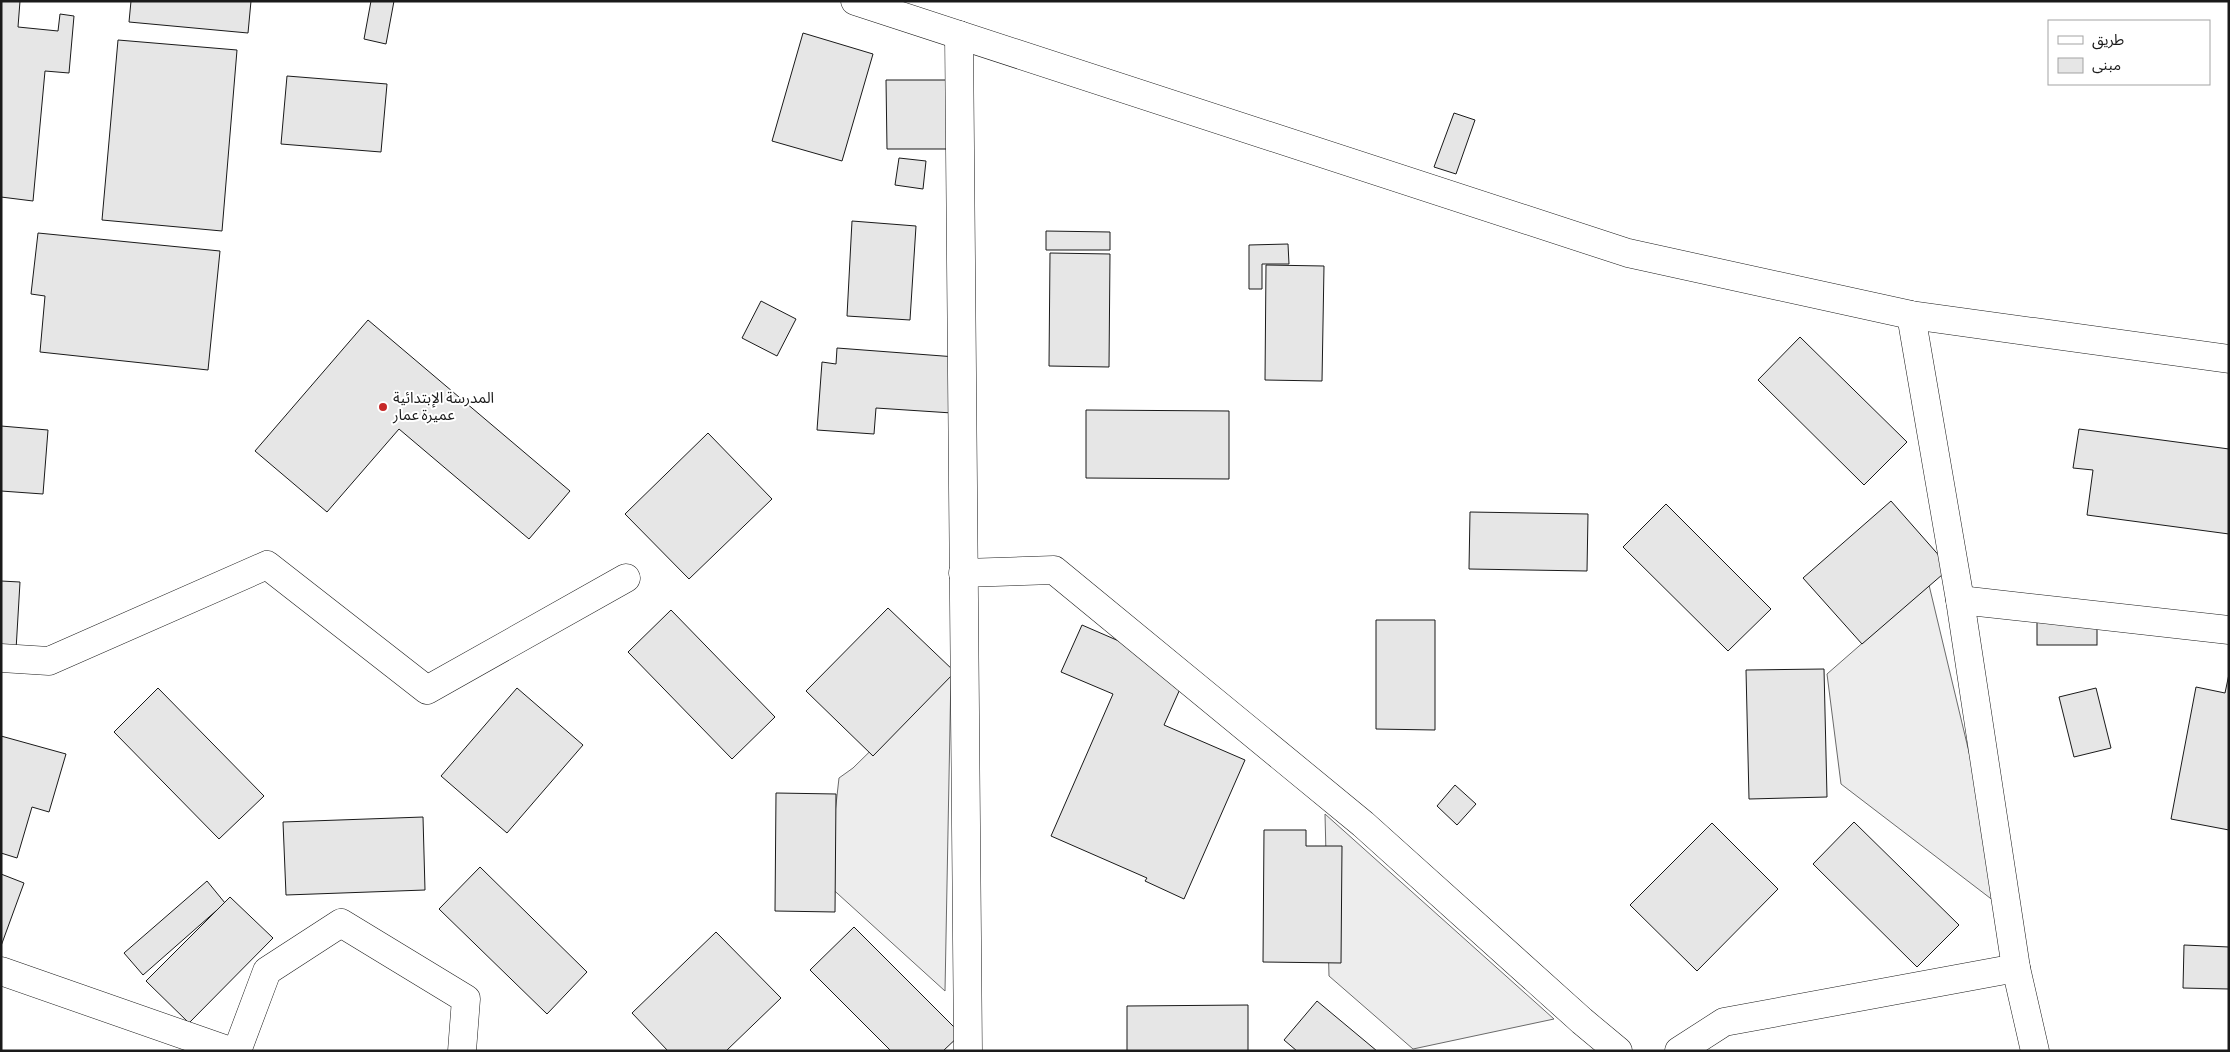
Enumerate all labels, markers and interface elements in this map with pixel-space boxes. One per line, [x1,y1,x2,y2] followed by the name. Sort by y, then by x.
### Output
[2048,20,2210,85] legend
[2092,33,2124,50] text: طريق
[2092,58,2121,74] text: مبنى
[392,391,494,424] place label: المدرسة الإبتدائية عميرة عمار
[377,401,389,413] marker: المدرسة الإبتدائية عميرة عمار

